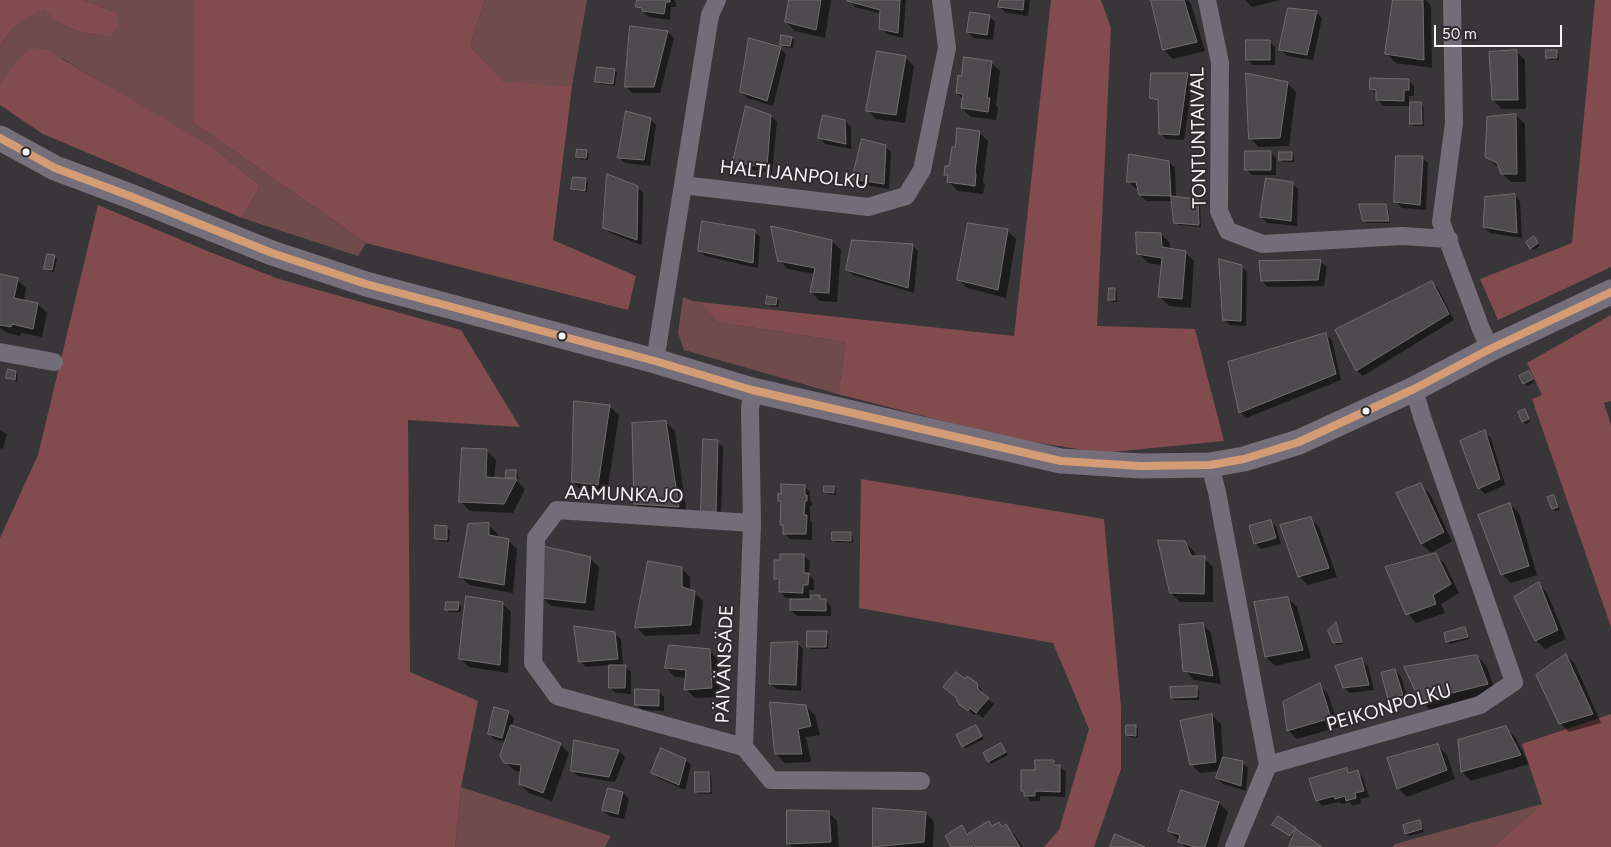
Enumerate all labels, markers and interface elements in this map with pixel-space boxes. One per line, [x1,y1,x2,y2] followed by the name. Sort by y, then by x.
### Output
[1436,15,1564,47] scale bar
[1442,25,1477,43] text: 50 m
[1186,67,1212,209] street label: TONTUNTAIVAL
[21,147,31,157] unlabelled marker
[719,156,869,194] street label: HALTIJANPOLKU
[557,331,567,341] unlabelled marker
[1361,406,1371,416] unlabelled marker
[564,482,684,508] street label: AAMUNKAJO
[712,604,738,724] street label: PÄIVÄNSÄDE
[1324,679,1454,737] street label: PEIKONPOLKU

